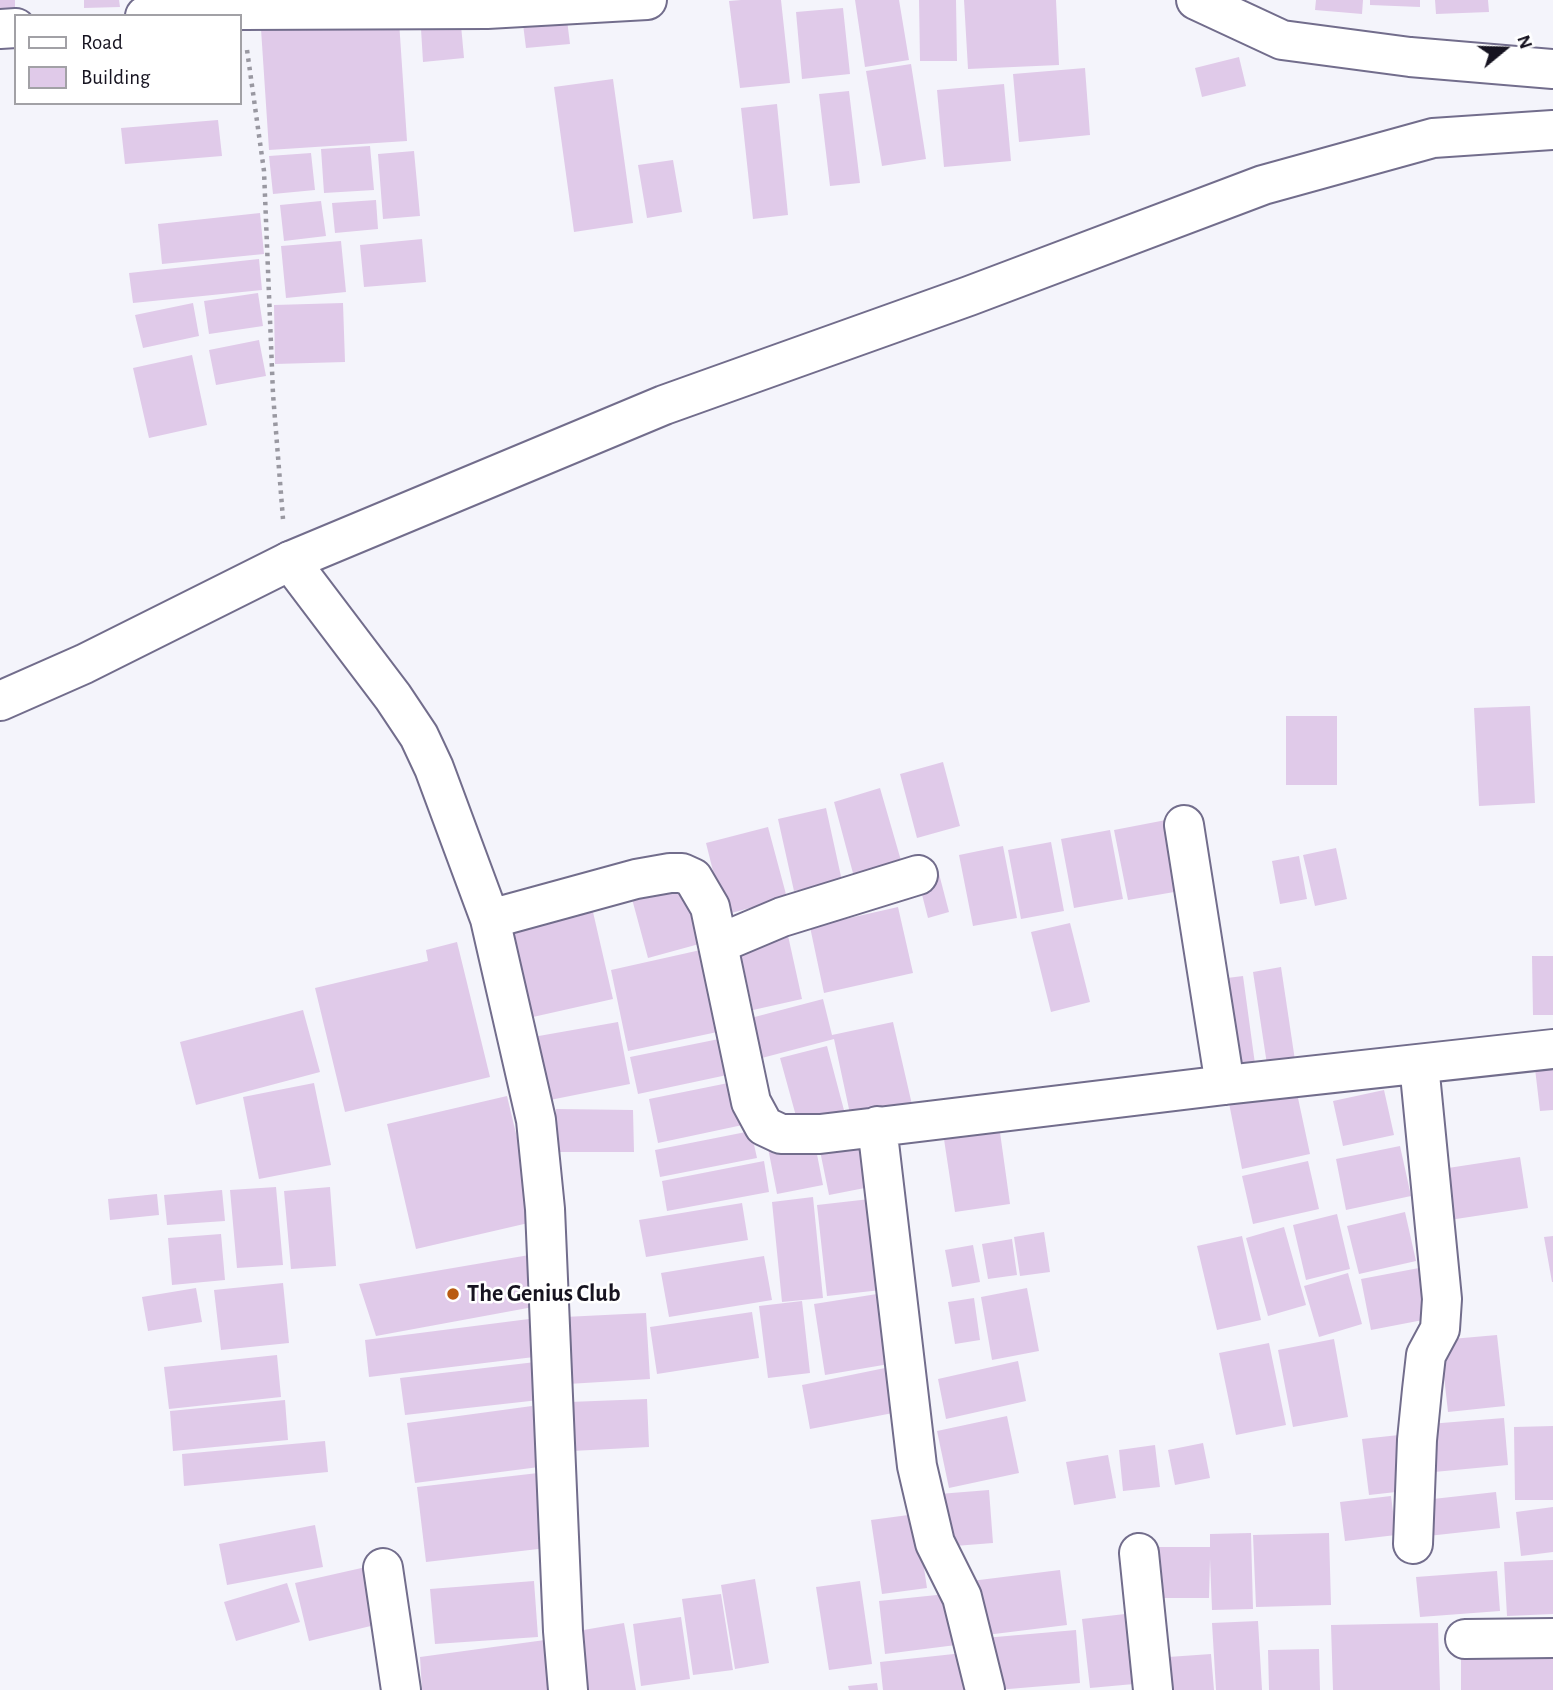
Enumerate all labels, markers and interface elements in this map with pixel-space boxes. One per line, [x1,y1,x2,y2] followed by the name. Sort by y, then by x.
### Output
[14,14,242,105] legend
[1469,14,1539,84] north arrow
[81,32,123,53] text: Road
[1513,33,1535,51] text: N
[81,67,150,88] text: Building
[467,1280,620,1308] place label: The Genius Club
[445,1286,461,1302] marker: The Genius Club

